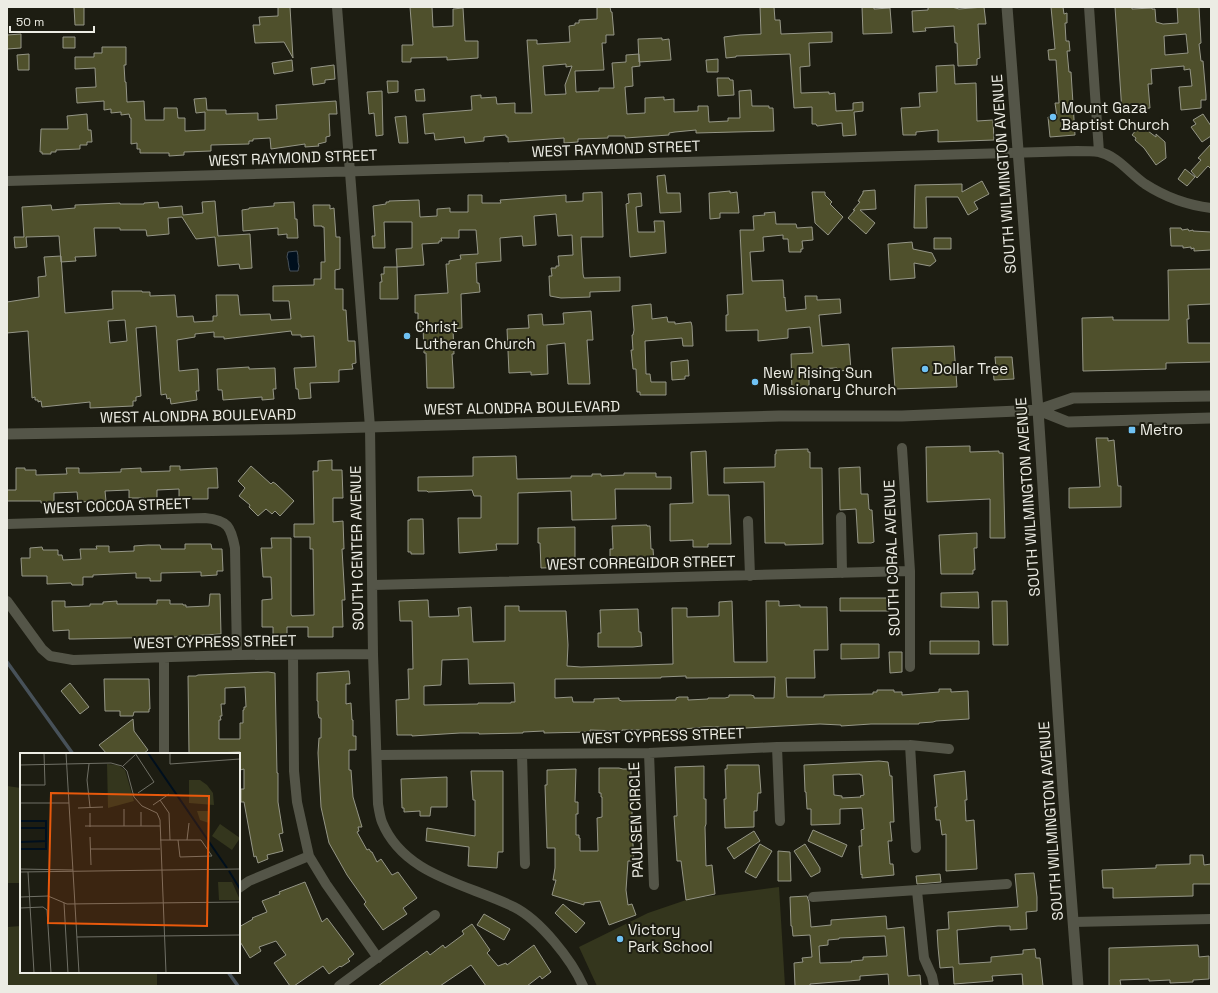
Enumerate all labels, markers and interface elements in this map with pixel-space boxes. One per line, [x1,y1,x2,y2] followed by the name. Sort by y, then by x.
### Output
[10,8,94,34] scale bar
[16,14,44,30] text: 50 m
[987,74,1020,274] street label: SOUTH WILMINGTON AVENUE
[1061,98,1169,134] place label: Mount Gaza Baptist Church
[1048,112,1058,122] marker: Mount Gaza Baptist Church
[531,136,701,161] street label: WEST RAYMOND STREET
[208,145,378,170] street label: WEST RAYMOND STREET
[415,317,536,353] place label: Christ Lutheran Church
[402,331,412,341] marker: Christ Lutheran Church
[933,359,1008,378] place label: Dollar Tree
[763,363,896,399] place label: New Rising Sun Missionary Church
[920,364,930,374] marker: Dollar Tree
[750,377,760,387] marker: New Rising Sun Missionary Church
[424,396,620,419] street label: WEST ALONDRA BOULEVARD
[1011,397,1044,597] street label: SOUTH WILMINGTON AVENUE
[100,404,296,427] street label: WEST ALONDRA BOULEVARD
[1140,420,1183,439] place label: Metro
[1127,425,1137,435] marker: Metro
[346,465,367,631] street label: SOUTH CENTER AVENUE
[879,479,904,637] street label: SOUTH CORAL AVENUE
[43,493,191,518] street label: WEST COCOA STREET
[546,551,736,574] street label: WEST CORREGIDOR STREET
[133,631,297,652] street label: WEST CYPRESS STREET
[1034,721,1067,921] street label: SOUTH WILMINGTON AVENUE
[581,723,745,748] street label: WEST CYPRESS STREET
[20,753,240,973] inset map
[624,762,647,878] street label: PAULSEN CIRCLE
[628,920,713,956] place label: Victory Park School
[615,934,625,944] marker: Victory Park School

